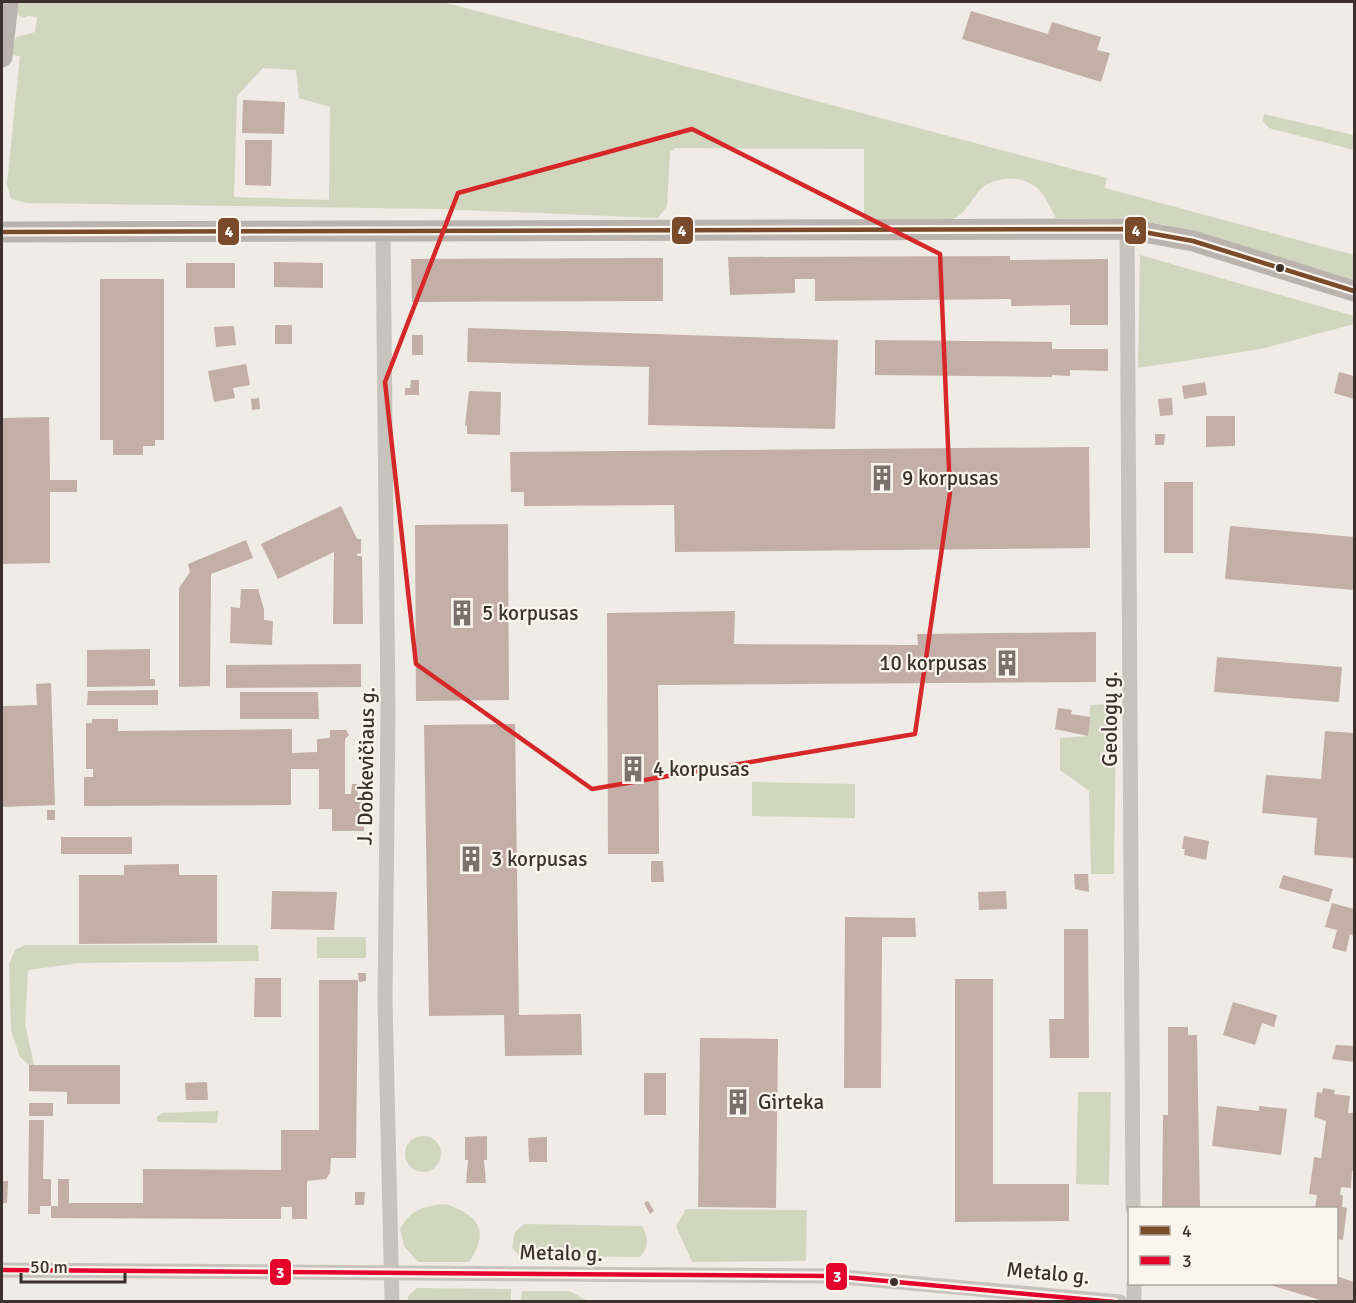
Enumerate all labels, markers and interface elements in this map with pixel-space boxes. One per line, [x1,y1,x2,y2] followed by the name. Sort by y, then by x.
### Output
[671,216,694,245] line badge: 4
[1124,216,1147,245] line badge: 4
[217,217,240,246] line badge: 4
[678,221,687,241] text: 4
[1132,221,1141,241] text: 4
[225,222,234,242] text: 4
[1274,262,1286,274] unlabelled marker
[867,463,897,493] building icon: 9 korpusas
[902,465,998,491] place label: 9 korpusas
[447,598,477,628] building icon: 5 korpusas
[482,600,578,626] place label: 5 korpusas
[992,648,1022,678] building icon: 10 korpusas
[879,650,987,676] place label: 10 korpusas
[1097,671,1123,767] street label: Geologų g.
[352,687,380,845] street label: J. Dobkevičiaus g.
[618,754,648,784] building icon: 4 korpusas
[653,756,749,782] place label: 4 korpusas
[456,844,486,874] building icon: 3 korpusas
[491,846,587,872] place label: 3 korpusas
[723,1087,753,1117] building icon: Girteka
[758,1089,824,1115] place label: Girteka
[1128,1207,1338,1285] legend
[1182,1220,1192,1242] text: 4
[519,1239,603,1267] street label: Metalo g.
[21,1246,124,1284] scale bar
[1182,1250,1192,1272] text: 3
[30,1256,68,1278] text: 50 m
[1005,1256,1091,1290] street label: Metalo g.
[269,1258,292,1286] line badge: 3
[825,1262,848,1291] line badge: 3
[276,1263,284,1283] text: 3
[833,1267,841,1287] text: 3
[888,1276,900,1288] unlabelled marker

